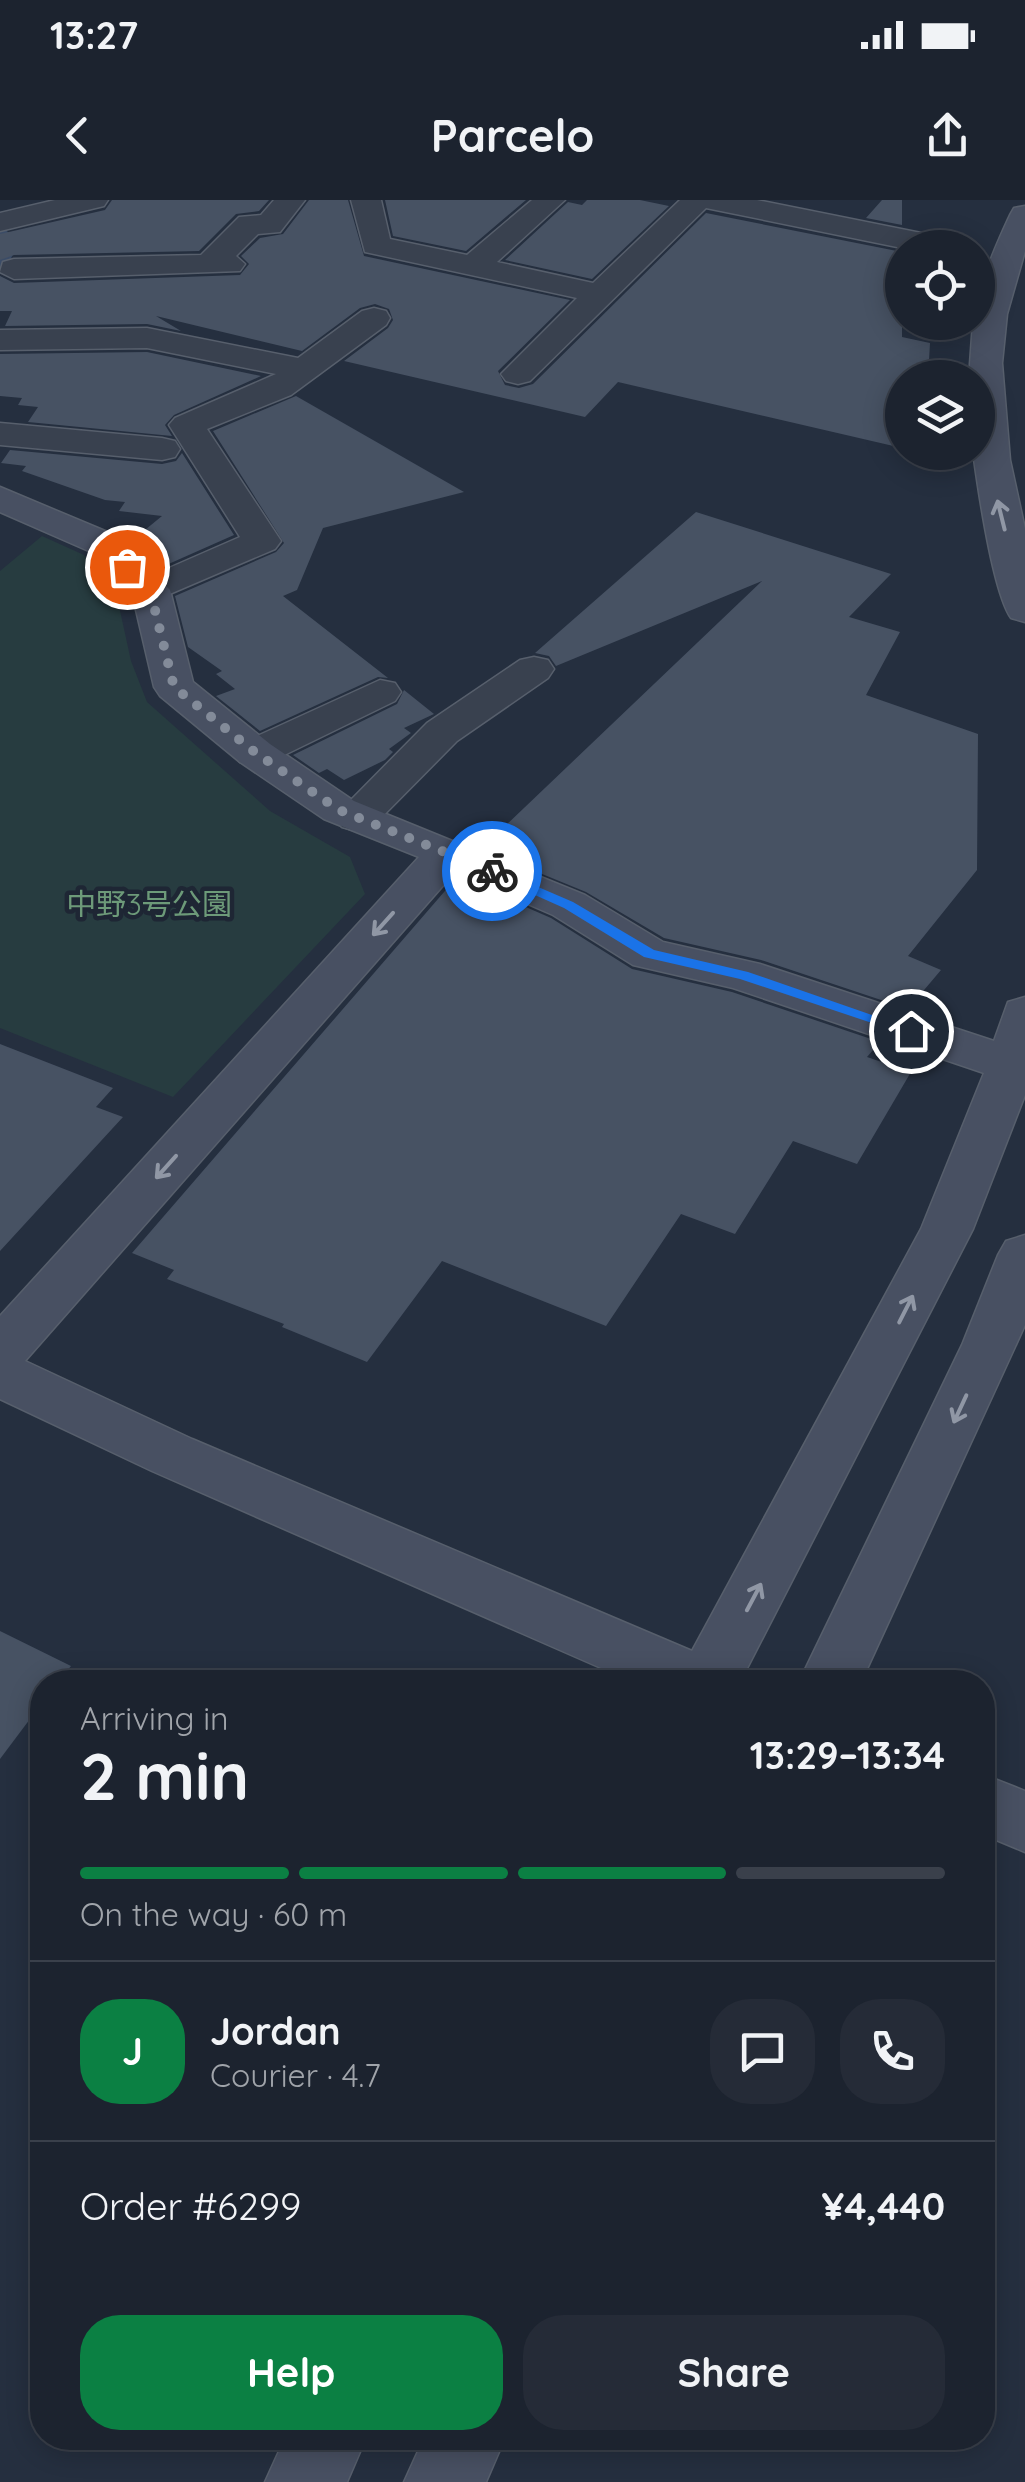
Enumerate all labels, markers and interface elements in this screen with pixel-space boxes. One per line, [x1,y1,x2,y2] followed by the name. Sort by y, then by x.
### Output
[50,11,138,59] text: 13:27
[431,107,594,163] text: Parcelo
[50,108,105,163] icon: back
[920,108,975,163] icon: share
[885,230,995,470] map controls
[885,230,995,340] button: locate
[885,360,995,470] button: layers
[991,500,1010,531] one-way arrow
[85,525,170,610] pin
[100,540,155,595] icon: bag
[442,821,542,921] courier
[465,844,520,899] icon: bike
[66,885,232,923] park label: 中野3号公園
[372,911,395,936] one-way arrow
[869,989,954,1074] pin
[884,1004,939,1059] icon: home
[155,1153,178,1179] one-way arrow
[898,1295,917,1325] one-way arrow
[949,1393,968,1423] one-way arrow
[745,1582,765,1612] one-way arrow
[80,1698,229,1738] text: Arriving in
[750,1731,945,1779] text: 13:29–13:34
[80,1735,249,1816] text: 2 min
[80,1894,347,1934] text: On the way · 60 m
[710,1999,815,2104] button: chat
[840,1999,945,2104] button: phone
[210,2007,341,2055] text: Jordan
[122,2027,143,2075] text: J
[210,2055,381,2095] text: Courier · 4.7
[80,2182,301,2230] text: Order #6299
[822,2182,945,2230] text: ¥4,440
[80,2315,503,2430] button: Help
[523,2315,945,2430] button: Share

